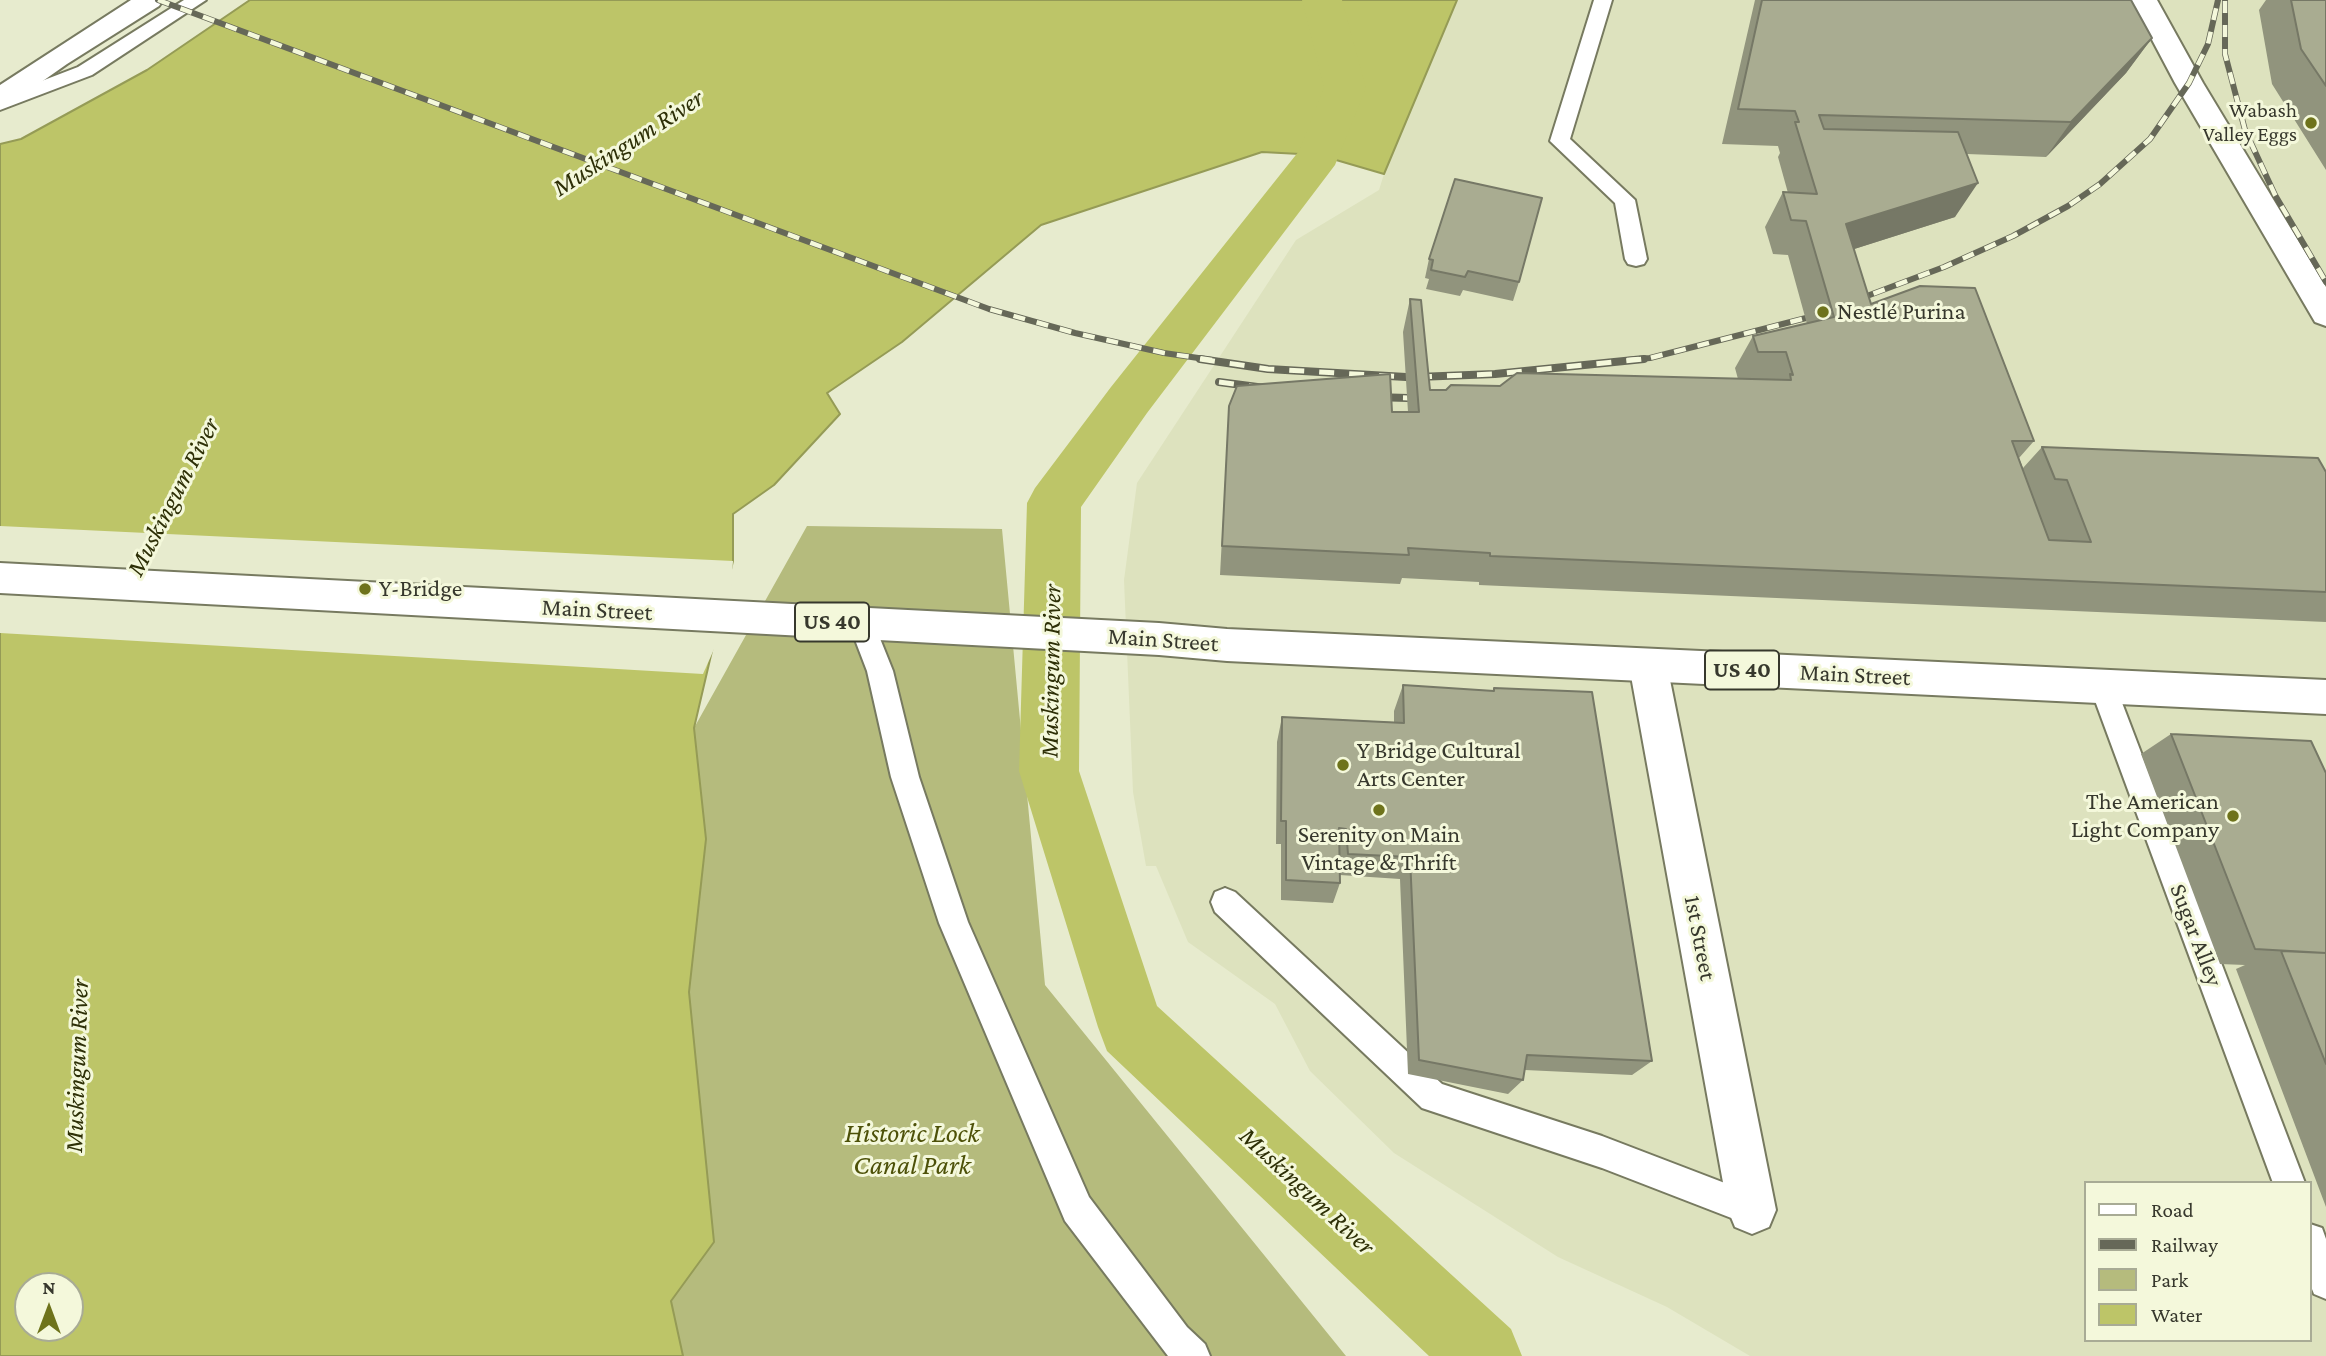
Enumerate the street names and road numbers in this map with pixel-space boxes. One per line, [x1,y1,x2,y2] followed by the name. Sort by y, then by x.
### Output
[541,593,653,627] street label: Main Street
[795,602,869,642] road number: US 40
[1107,622,1219,658] street label: Main Street
[1705,650,1779,690] road number: US 40
[1799,658,1911,692] street label: Main Street
[2163,880,2229,990] street label: Sugar Alley
[1678,893,1722,983] street label: 1st Street

